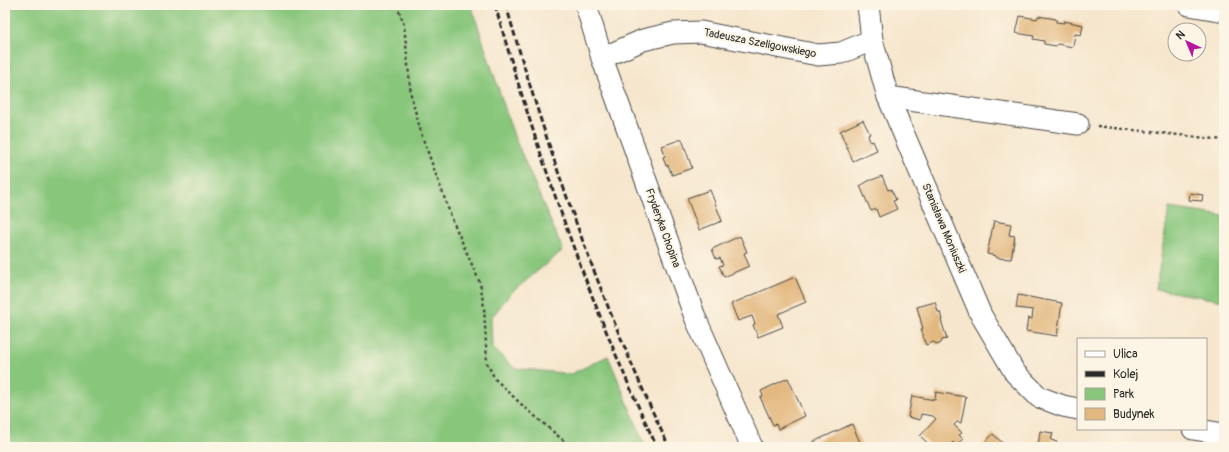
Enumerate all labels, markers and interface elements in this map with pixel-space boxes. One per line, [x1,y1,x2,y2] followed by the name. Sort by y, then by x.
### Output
[1167,22,1207,62] north arrow
[703,26,817,60] street label: Tadeusza Szeligowskiego
[1173,28,1188,42] text: N
[919,181,969,275] street label: Stanisława Moniuszki
[643,187,683,269] street label: Fryderyka Chopina
[1077,338,1207,430] legend
[1113,347,1138,362] text: Ulica
[1113,367,1138,382] text: Kolej
[1113,387,1134,402] text: Park
[1113,407,1155,422] text: Budynek

